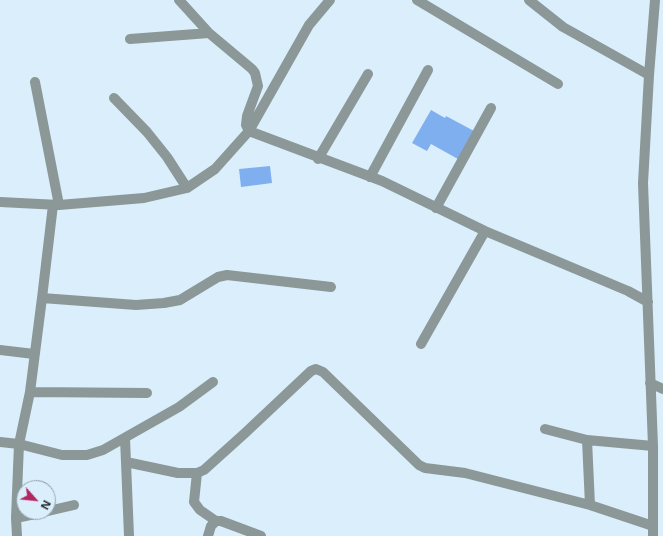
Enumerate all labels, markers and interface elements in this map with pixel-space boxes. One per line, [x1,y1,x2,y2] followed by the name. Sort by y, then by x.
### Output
[16,480,56,520] north arrow
[38,498,55,513] text: N

